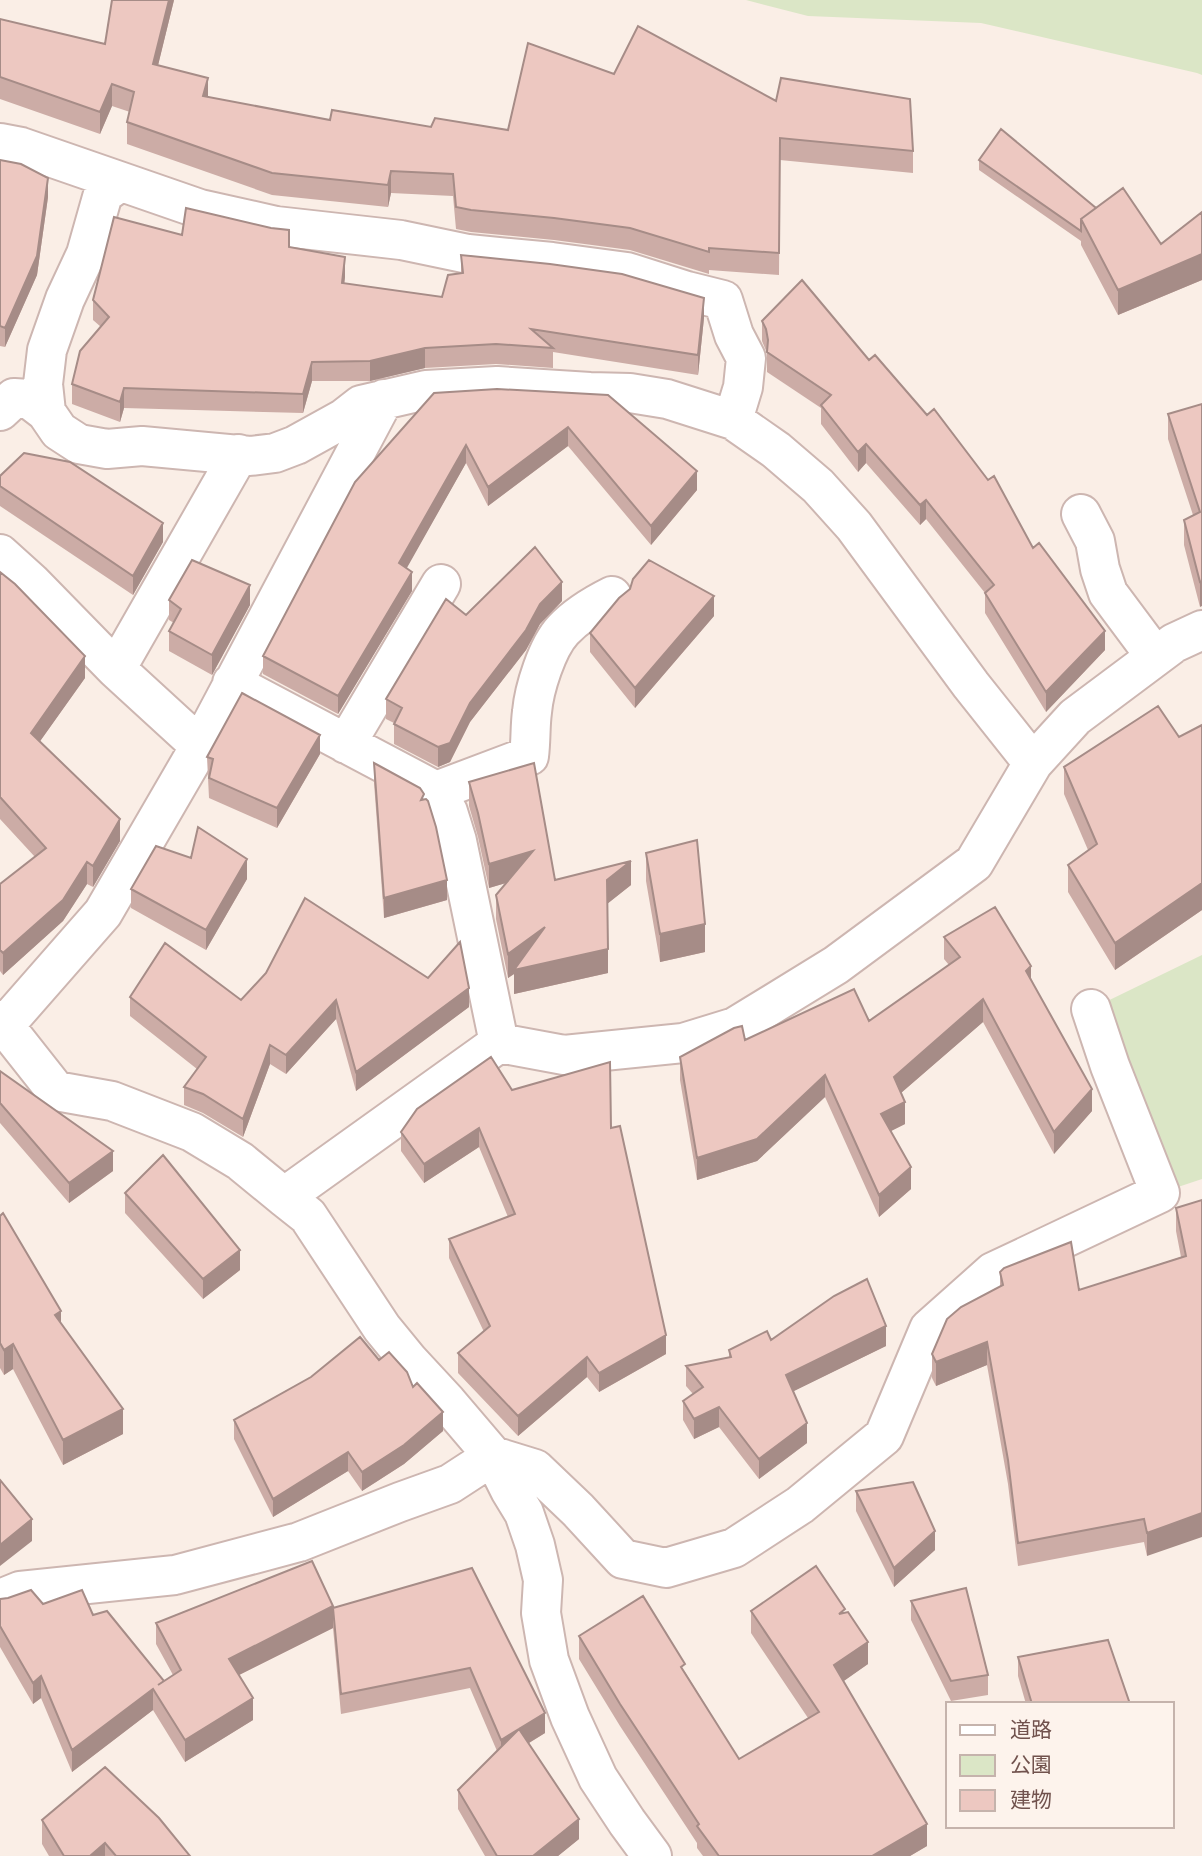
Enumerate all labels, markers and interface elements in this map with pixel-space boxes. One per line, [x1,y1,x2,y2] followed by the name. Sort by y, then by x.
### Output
[946,1702,1174,1828] legend
[1010,1716,1052,1741] text: 道路
[1010,1751,1052,1776] text: 公園
[1010,1786,1052,1811] text: 建物

